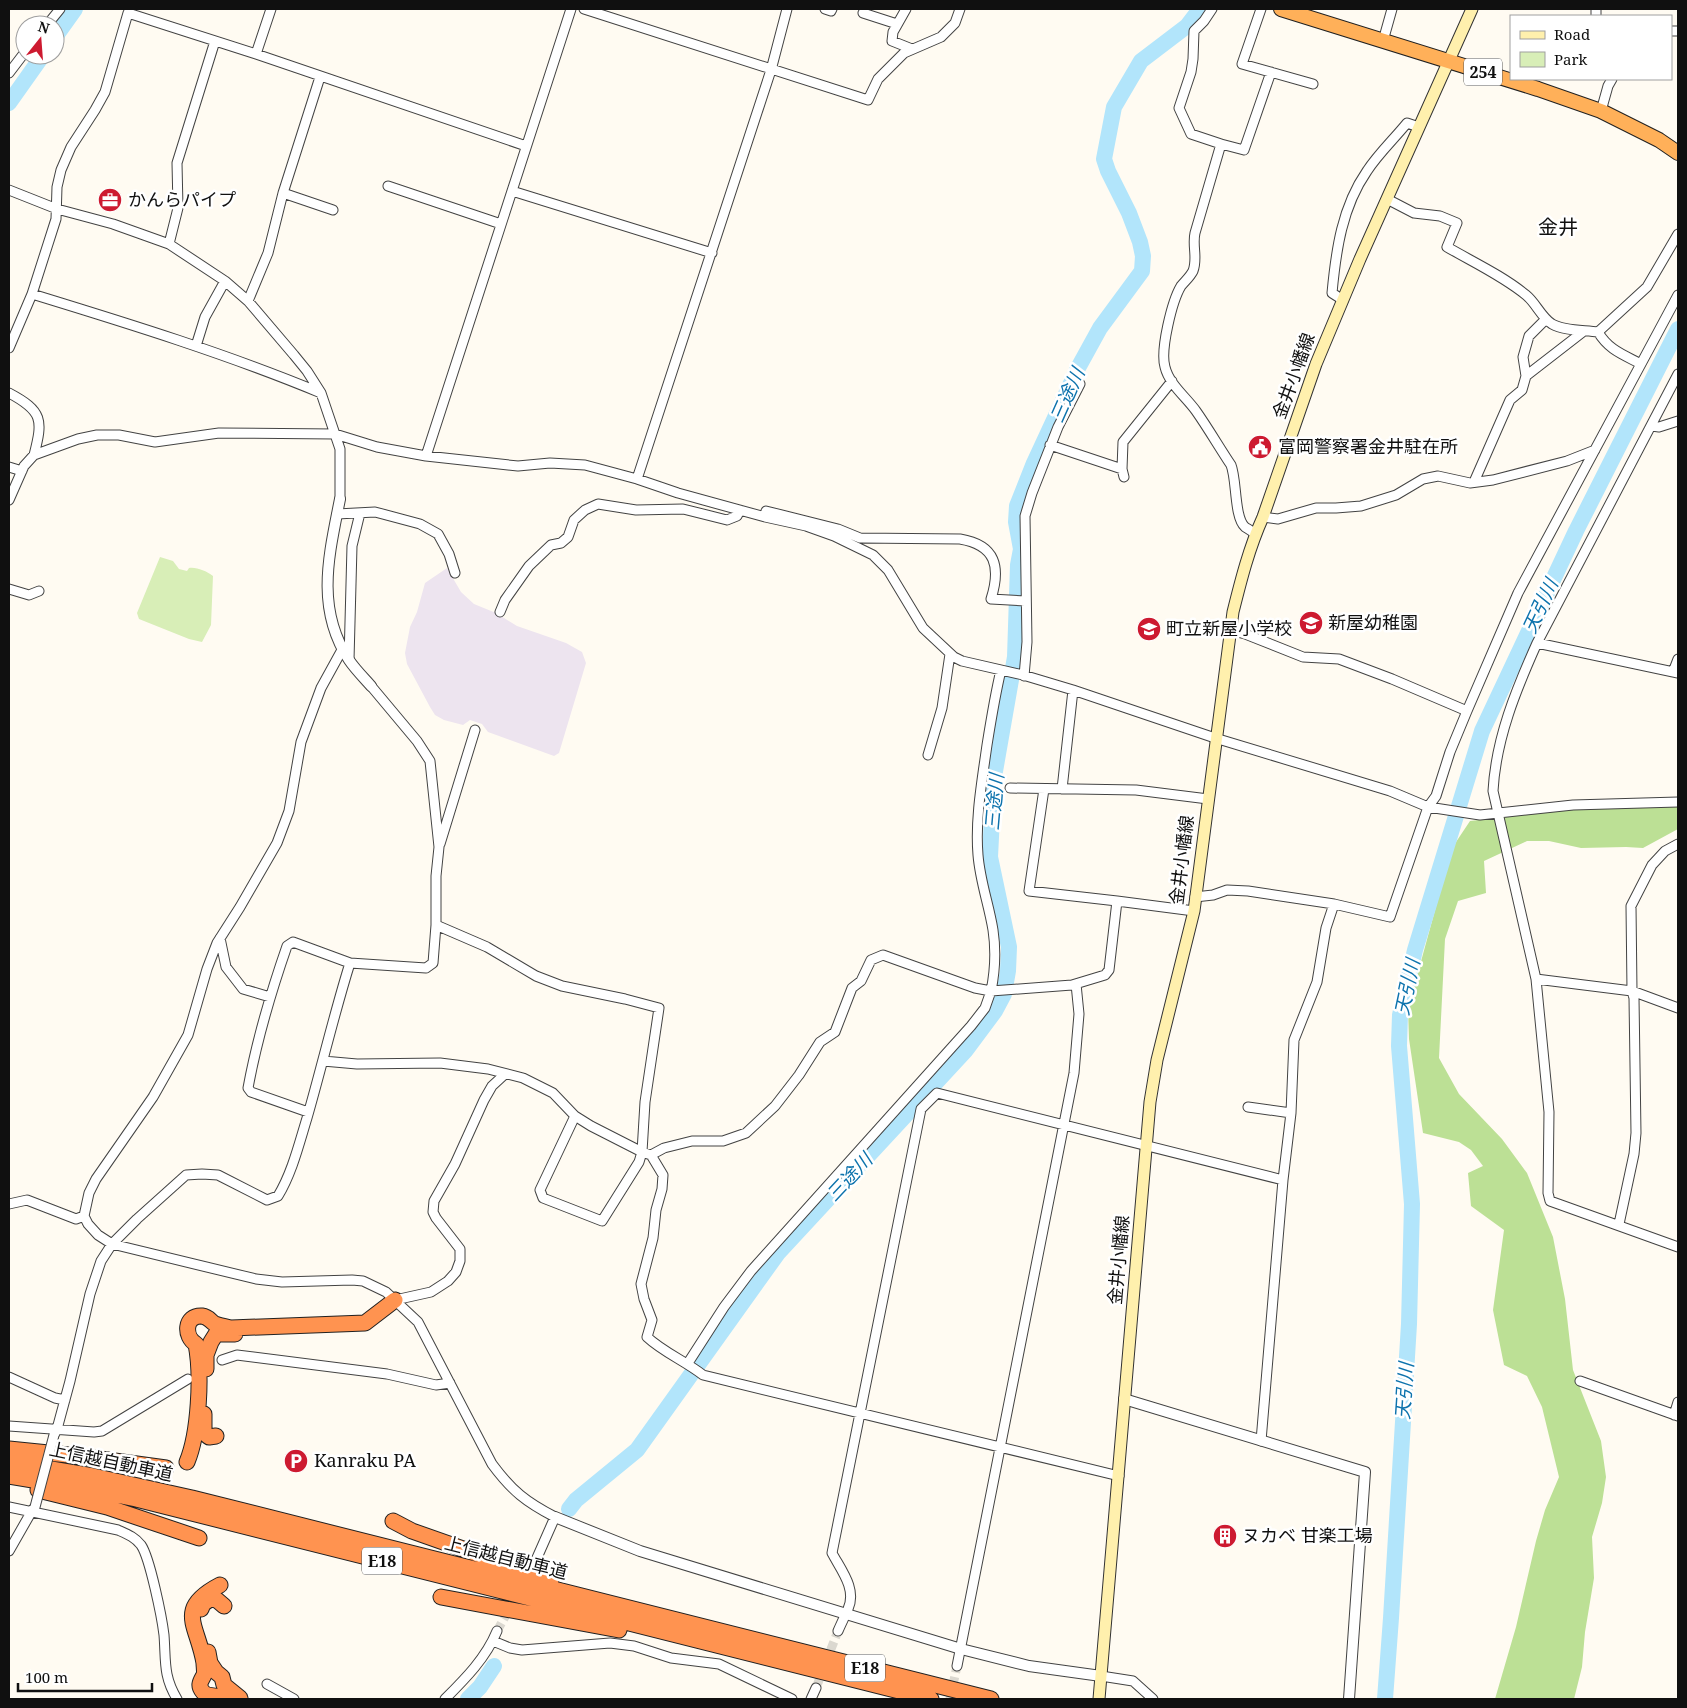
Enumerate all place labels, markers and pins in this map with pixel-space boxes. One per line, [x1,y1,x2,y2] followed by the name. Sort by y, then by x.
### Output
[97,187,123,213] office icon: かんらパイプ
[128,187,236,211] place label: かんらパイプ
[1247,434,1273,460] public building icon: 富岡警察署金井駐在所
[1278,434,1458,458] place label: 富岡警察署金井駐在所
[1298,610,1324,636] school or university icon: 新屋幼稚園
[1328,610,1418,634] place label: 新屋幼稚園
[1136,616,1162,642] school or university icon: 町立新屋小学校
[1166,616,1292,640] place label: 町立新屋小学校
[283,1448,309,1474] parking icon: Kanraku PA
[314,1448,416,1472] place label: Kanraku PA
[1212,1523,1238,1549] building icon: ヌカベ 甘楽工場
[1242,1523,1373,1547] place label: ヌカベ 甘楽工場

